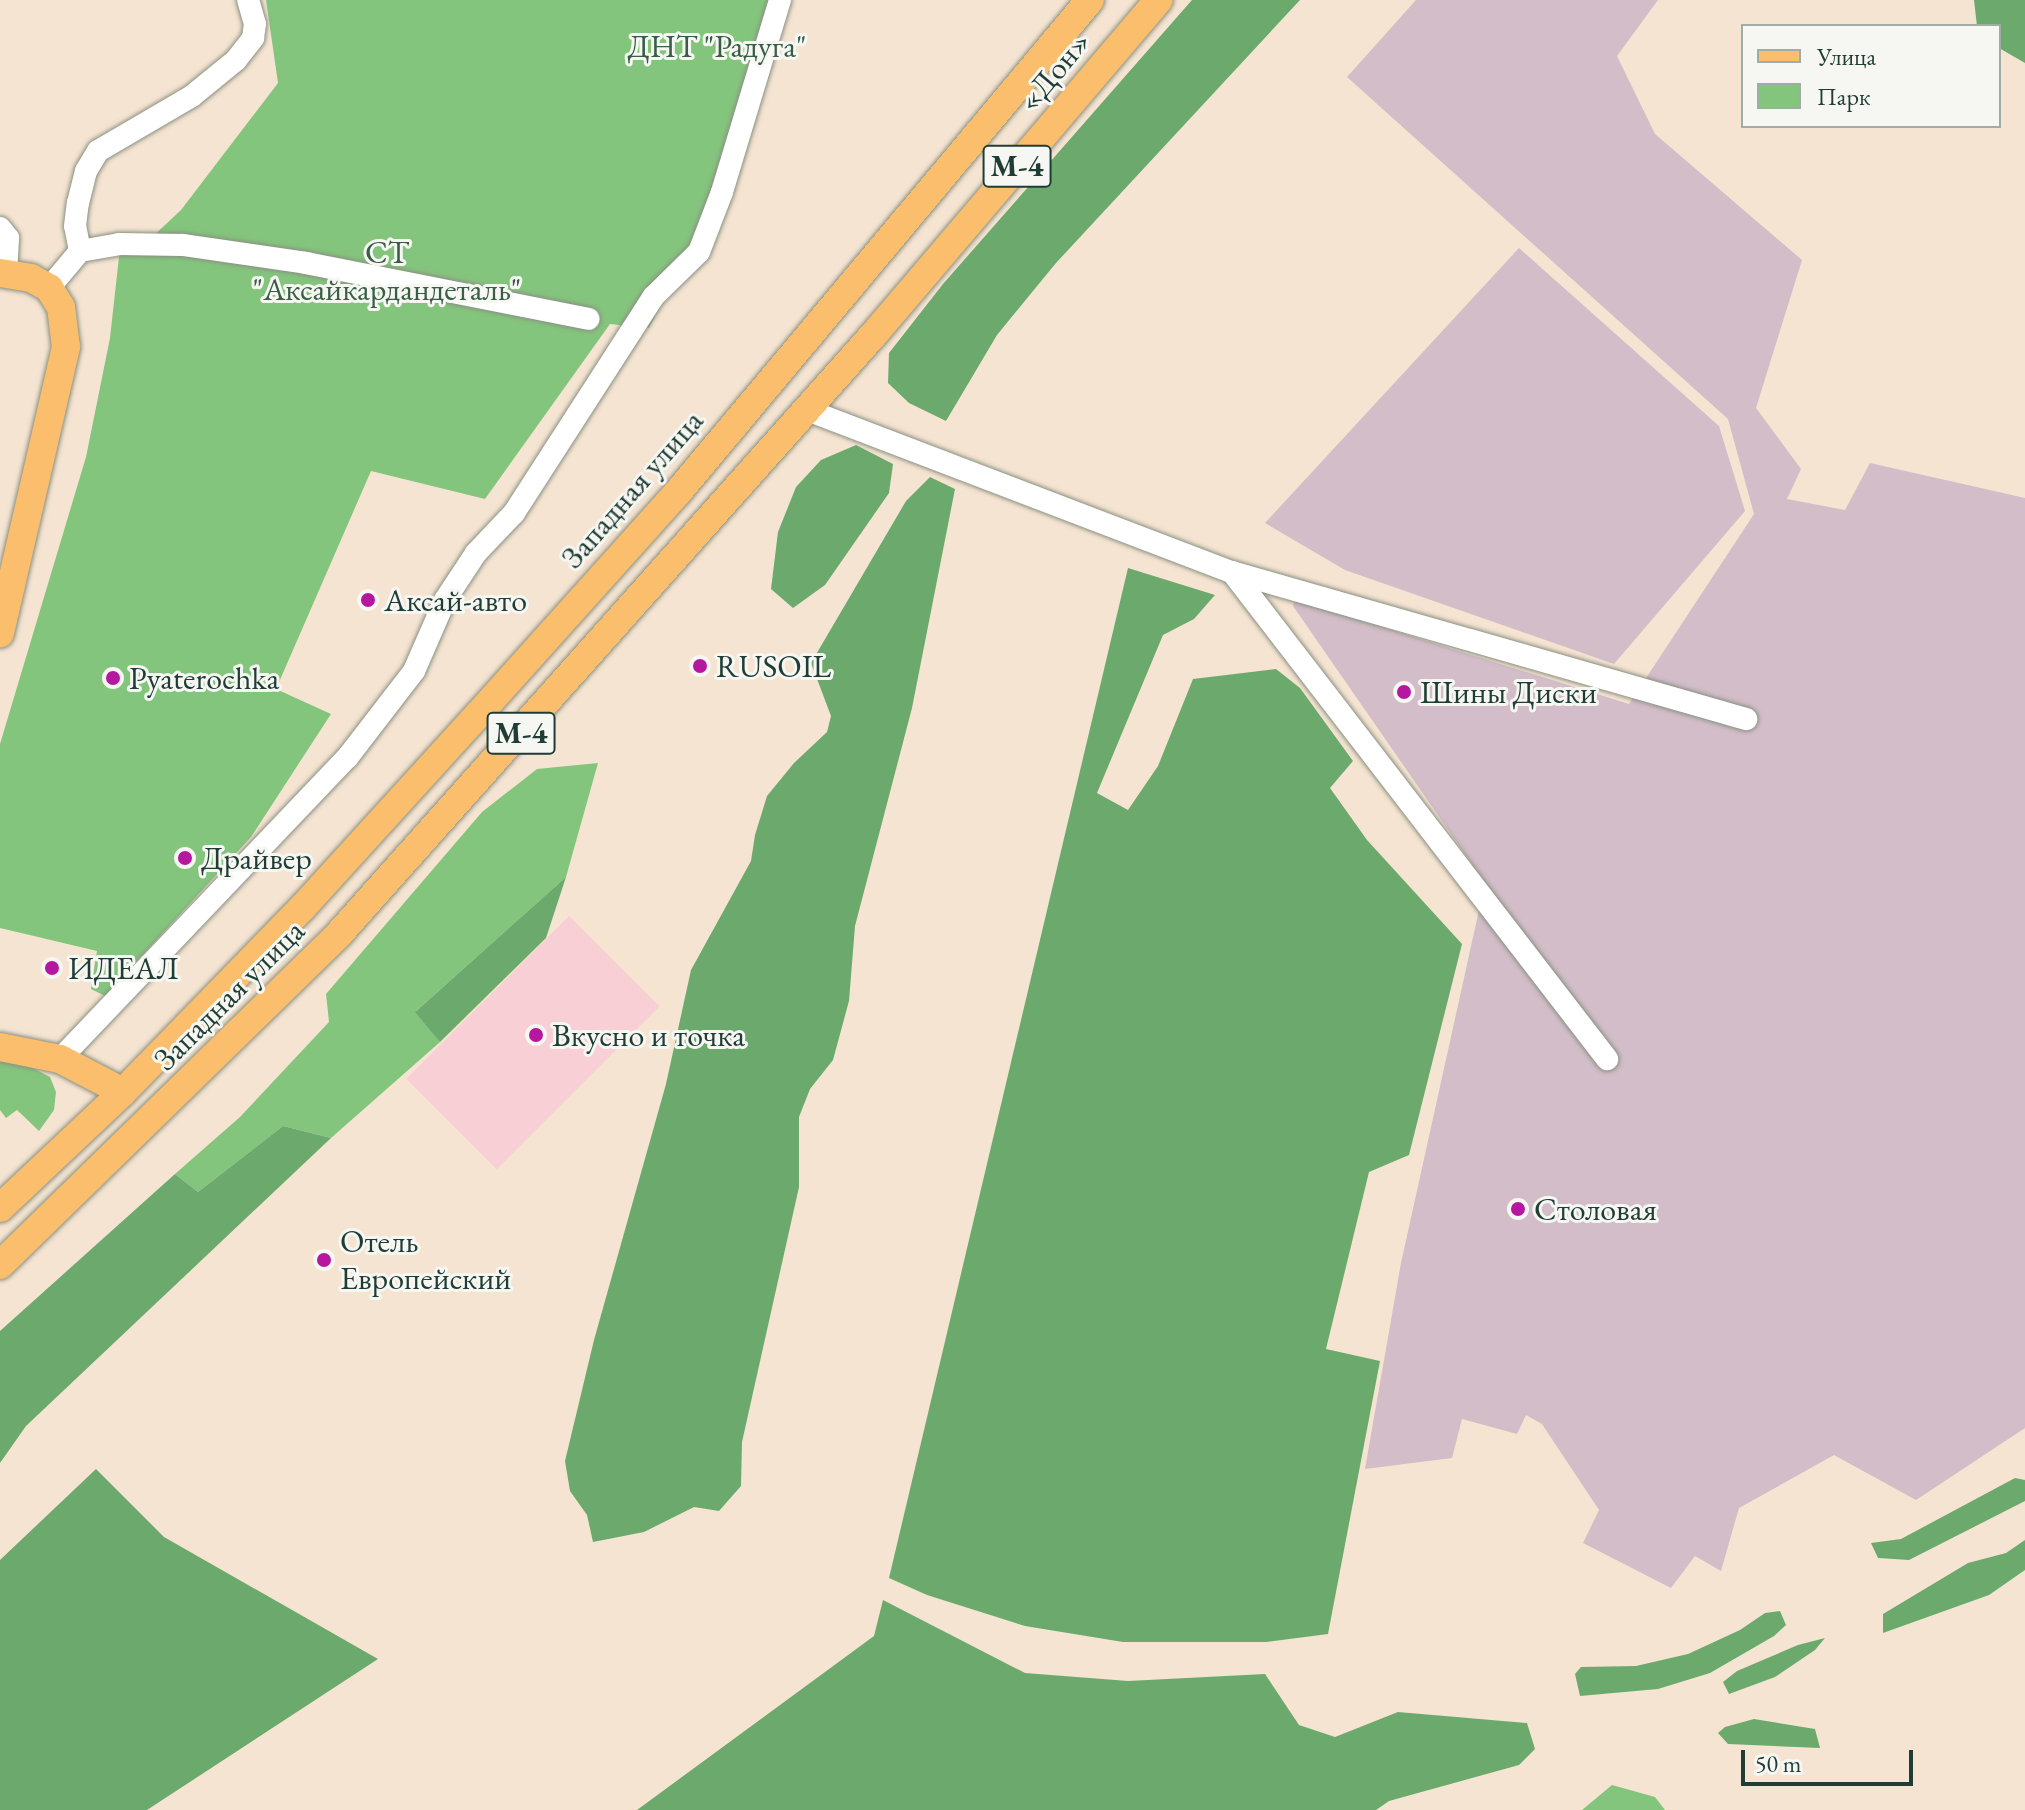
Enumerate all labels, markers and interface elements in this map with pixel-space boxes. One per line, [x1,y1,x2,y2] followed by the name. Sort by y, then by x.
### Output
[1009,23,1099,119] street label: «Дон»
[1741,24,2001,128] legend
[628,27,806,65] park label: ДНТ "Радуга"
[1817,41,1876,72] text: Улица
[1817,81,1870,112] text: Парк
[981,140,1053,192] road number: М-4
[253,234,521,309] park label: СТ "Аксайкардандеталь"
[553,402,711,576] street label: Западная улица
[384,581,527,619] place label: Аксай-авто
[359,591,377,609] marker: Аксай-авто
[716,647,831,685] place label: RUSOIL
[691,657,709,675] marker: RUSOIL
[129,659,279,697] place label: Pyaterochka
[104,669,122,687] marker: Pyaterochka
[1420,673,1597,711] place label: Шины Диски
[1395,683,1413,701] marker: Шины Диски
[485,707,557,759] road number: М-4
[201,839,312,877] place label: Драйвер
[176,849,194,867] marker: Драйвер
[146,912,312,1078] street label: Западная улица
[68,949,179,987] place label: ИДЕАЛ
[43,959,61,977] marker: ИДЕАЛ
[552,1016,745,1054] place label: Вкусно и точка
[527,1026,545,1044] marker: Вкусно и точка
[1534,1190,1657,1228] place label: Столовая
[1509,1200,1527,1218] marker: Столовая
[340,1223,511,1298] place label: Отель Европейский
[315,1251,333,1269] marker: Отель Европейский
[1745,1734,1917,1784] scale bar
[1755,1748,1802,1779] text: 50 m

